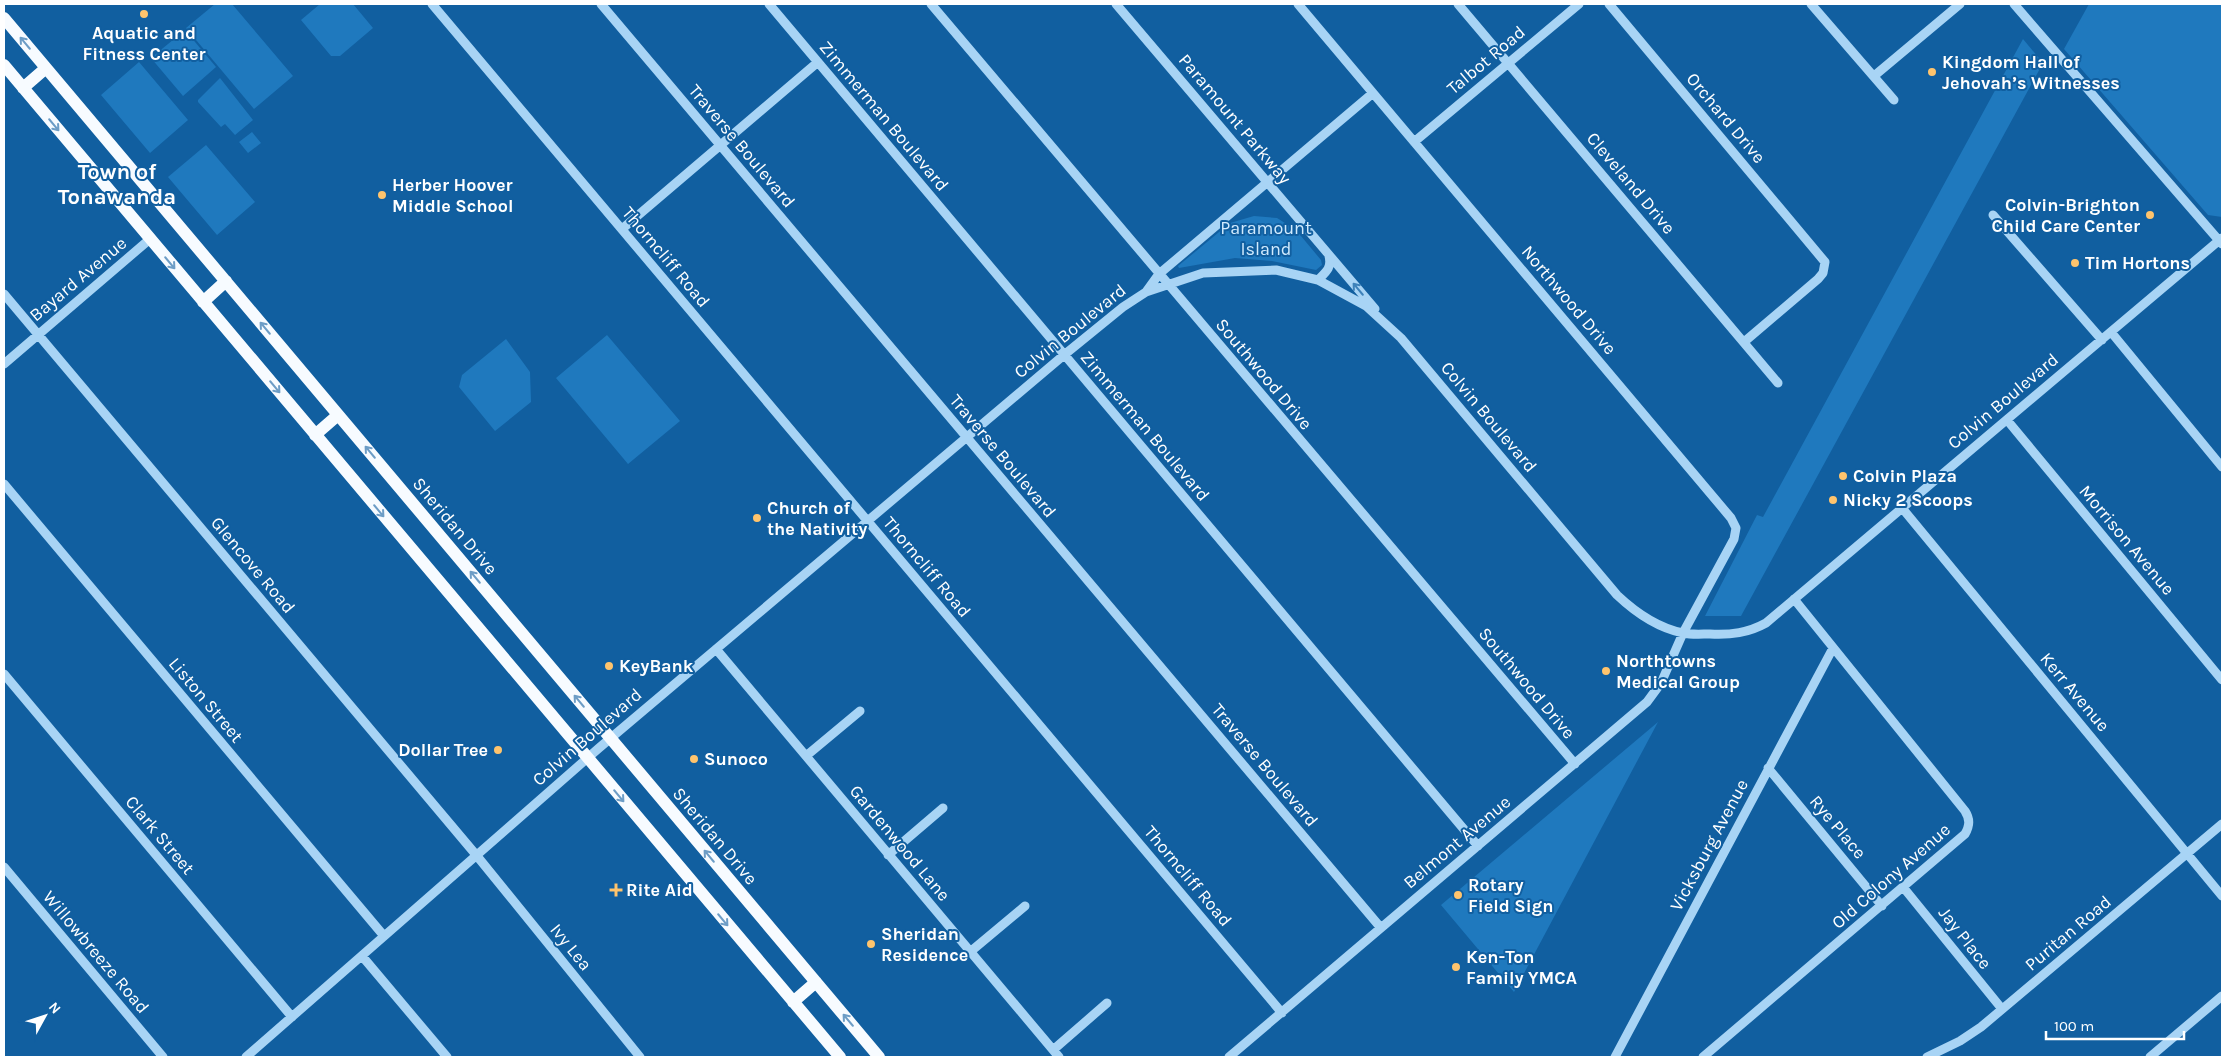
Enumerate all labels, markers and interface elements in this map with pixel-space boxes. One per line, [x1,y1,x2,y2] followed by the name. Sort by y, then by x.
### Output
[138,8,150,20] marker: Aquatic and Fitness Center
[1442,21,1530,99] street label: Talbot Road
[82,22,206,65] place label: Aquatic and Fitness Center
[19,36,30,49] one-way arrow
[815,36,953,196] street label: Zimmerman Boulevard
[1174,49,1296,189] street label: Paramount Parkway
[1942,51,2120,94] place label: Kingdom Hall of Jehovah’s Witnesses
[1926,66,1938,78] marker: Kingdom Hall of Jehovah’s Witnesses
[1682,68,1770,168] street label: Orchard Drive
[684,80,800,212] street label: Traverse Boulevard
[49,118,60,131] one-way arrow
[1582,128,1680,238] street label: Cleveland Drive
[58,159,176,210] district label: Town of Tonawanda
[392,174,513,217] place label: Herber Hoover Middle School
[376,189,388,201] marker: Herber Hoover Middle School
[1991,194,2140,237] place label: Colvin-Brighton Child Care Center
[617,202,715,312] street label: Thorncliff Road
[2144,209,2156,221] marker: Colvin-Brighton Child Care Center
[1220,217,1312,260] park label: Paramount Island
[25,232,131,326] street label: Bayard Avenue
[1517,241,1621,359] street label: Northwood Drive
[2085,252,2190,274] place label: Tim Hortons
[165,256,176,269] one-way arrow
[2069,257,2081,269] marker: Tim Hortons
[1010,279,1130,383] street label: Colvin Boulevard
[1352,283,1363,296] one-way arrow
[1211,314,1317,434] street label: Southwood Drive
[260,322,271,335] one-way arrow
[1076,346,1214,506] street label: Zimmerman Boulevard
[1943,348,2063,454] street label: Colvin Boulevard
[1436,357,1542,477] street label: Colvin Boulevard
[269,380,280,393] one-way arrow
[945,390,1061,522] street label: Traverse Boulevard
[364,446,375,459] one-way arrow
[1853,465,1957,487] place label: Colvin Plaza
[1837,470,1849,482] marker: Colvin Plaza
[408,473,502,579] street label: Sheridan Drive
[2074,480,2180,600] street label: Morrison Avenue
[1843,489,1973,511] place label: Nicky 2 Scoops
[1827,494,1839,506] marker: Nicky 2 Scoops
[767,497,867,540] place label: Church of the Nativity
[374,505,385,518] one-way arrow
[206,512,300,618] street label: Glencove Road
[751,512,763,524] marker: Church of the Nativity
[878,512,976,622] street label: Thorncliff Road
[469,570,480,583] one-way arrow
[1474,623,1580,743] street label: Southwood Drive
[2035,648,2115,736] street label: Kerr Avenue
[1616,650,1740,693] place label: Northtowns Medical Group
[164,653,248,747] street label: Liston Street
[619,655,694,677] place label: KeyBank
[603,660,615,672] marker: KeyBank
[1600,665,1612,677] marker: Northtowns Medical Group
[528,683,646,791] street label: Colvin Boulevard
[574,695,585,708] one-way arrow
[1207,699,1323,831] street label: Traverse Boulevard
[398,739,488,761] place label: Dollar Tree
[492,744,504,756] marker: Dollar Tree
[704,748,768,770] place label: Sunoco
[688,753,700,765] marker: Sunoco
[1665,775,1753,915] street label: Vicksburg Avenue
[845,780,955,906] street label: Gardenwood Lane
[668,783,762,889] street label: Sheridan Drive
[613,789,624,802] one-way arrow
[121,791,200,879] street label: Clark Street
[1399,791,1515,893] street label: Belmont Avenue
[1805,791,1871,863] street label: Rye Place
[1827,818,1955,934] street label: Old Colony Avenue
[1139,821,1237,931] street label: Thorncliff Road
[703,849,714,862] one-way arrow
[1468,874,1553,917] place label: Rotary Field Sign
[626,879,693,901] place label: Rite Aid
[610,884,622,896] marker: Rite Aid
[38,886,154,1018] street label: Willowbreeze Road
[1452,889,1464,901] marker: Rotary Field Sign
[2020,891,2116,975] street label: Puritan Road
[1934,902,1996,974] street label: Jay Place
[718,913,729,926] one-way arrow
[545,919,597,975] street label: Ivy Lea
[881,923,968,966] place label: Sheridan Residence
[865,938,877,950] marker: Sheridan Residence
[1466,946,1577,989] place label: Ken-Ton Family YMCA
[1450,961,1462,973] marker: Ken-Ton Family YMCA
[20,991,70,1041] north arrow
[45,999,64,1017] text: N
[2046,1008,2184,1040] scale bar
[842,1014,853,1027] one-way arrow
[2054,1017,2094,1035] text: 100 m

